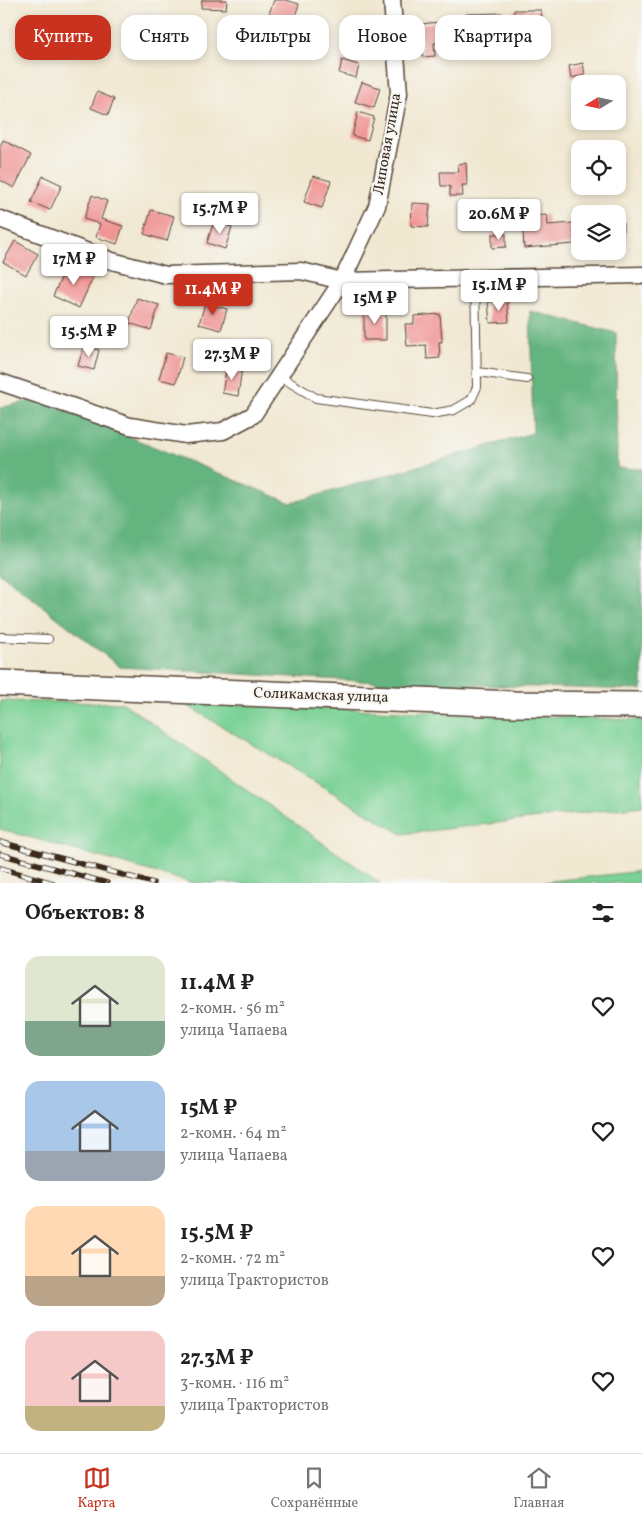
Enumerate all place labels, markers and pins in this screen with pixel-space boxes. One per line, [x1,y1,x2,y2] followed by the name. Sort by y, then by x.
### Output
[174,192,266,235] pin: 15.7M ₽
[453,198,545,241] pin: 20.6M ₽
[39,244,109,286] pin: 17M ₽
[453,270,545,312] pin: 15.1M ₽
[167,274,259,316] pin: 11.4M ₽
[340,282,410,325] pin: 15M ₽
[43,316,135,358] pin: 15.5M ₽
[186,338,278,381] pin: 27.3M ₽

